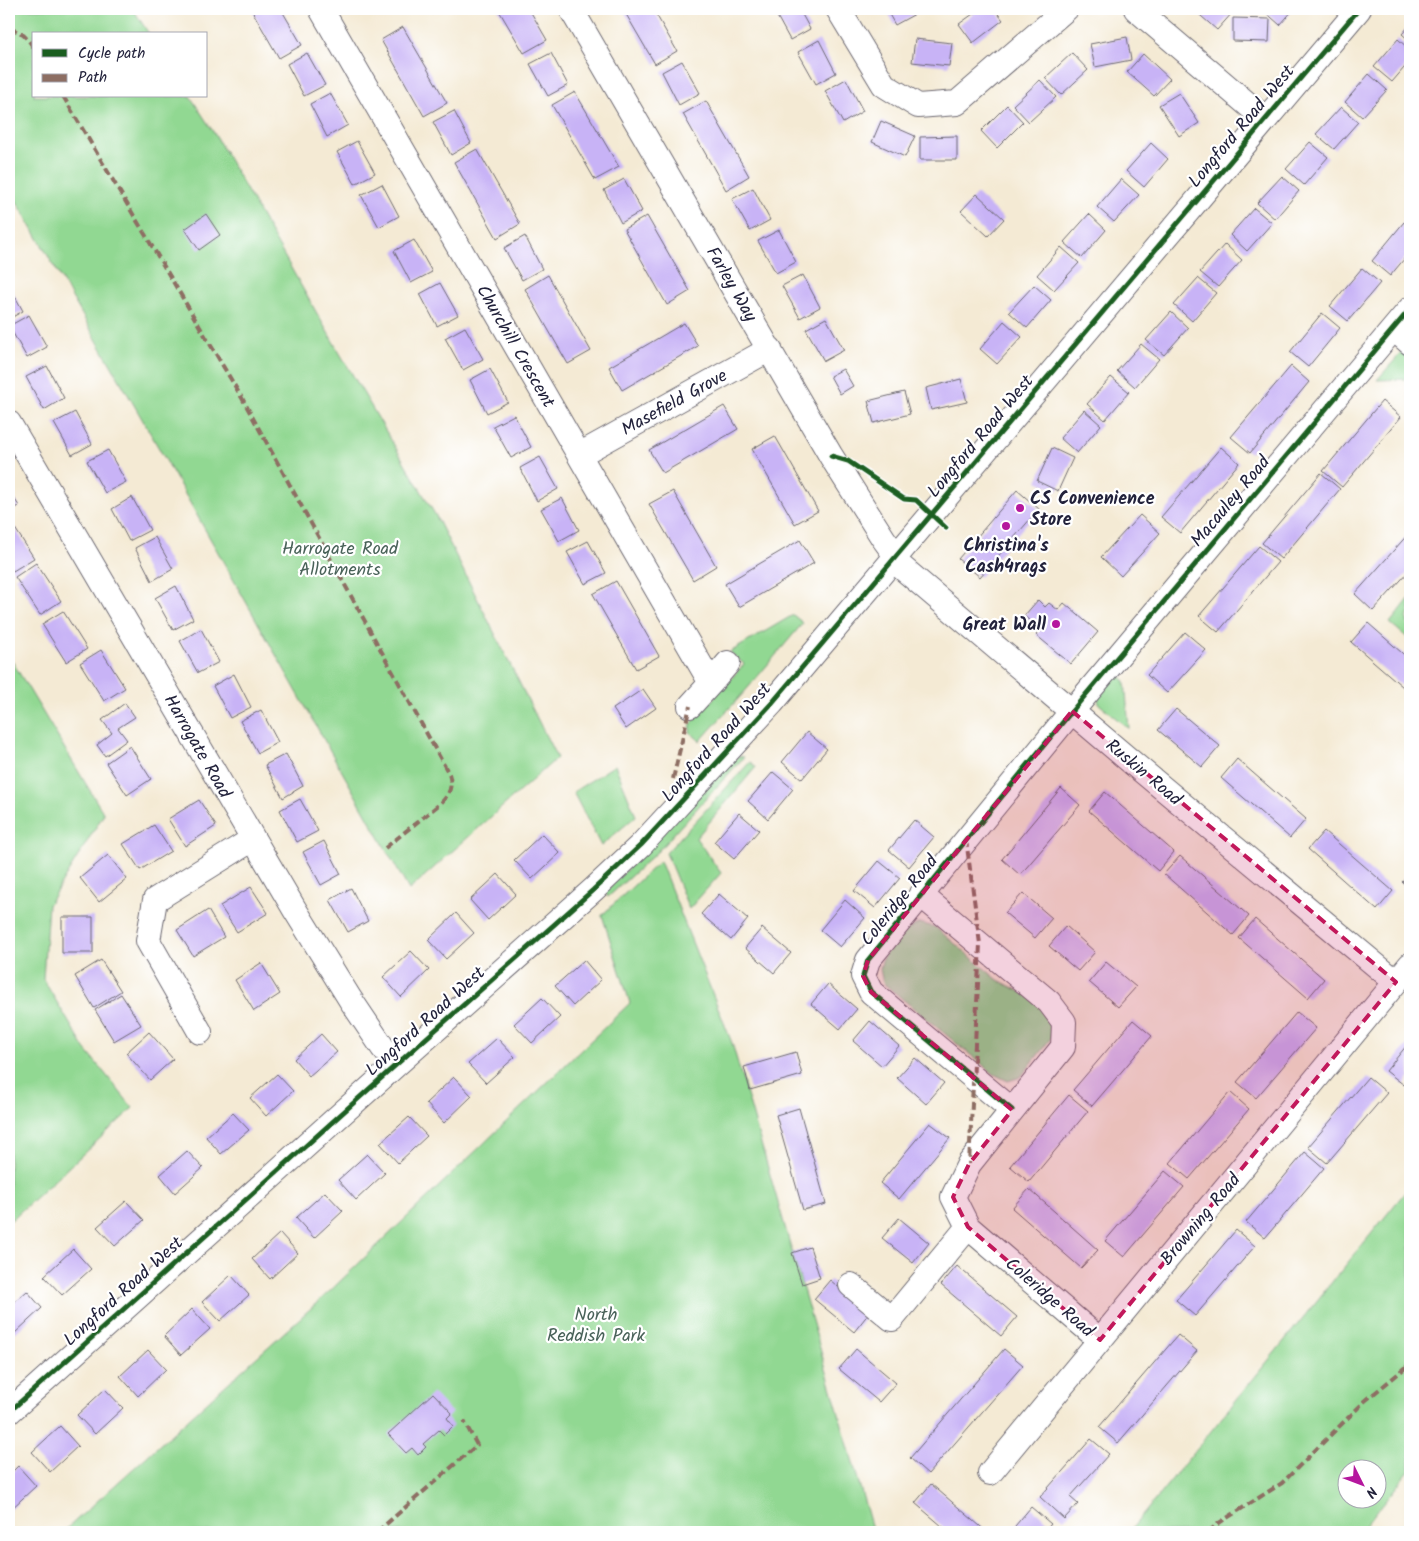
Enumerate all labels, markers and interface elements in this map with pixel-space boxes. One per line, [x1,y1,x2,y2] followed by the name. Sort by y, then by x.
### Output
[32,32,208,98] legend
[78,42,145,66] text: Cycle path
[1182,58,1303,195] street label: Longford Road West
[78,66,107,90] text: Path
[697,242,764,328] street label: Farley Way
[468,280,562,415] street label: Churchill Crescent
[616,362,733,444] street label: Masefield Grove
[921,368,1042,505] street label: Longford Road West
[1184,449,1279,554] street label: Macauley Road
[1030,485,1155,535] place label: CS Convenience Store
[1014,502,1026,514] marker: CS Convenience Store
[1000,520,1012,532] marker: Christina's Cash4rags
[963,532,1049,582] place label: Christina's Cash4rags
[282,535,399,585] park label: Harrogate Road Allotments
[963,611,1046,640] place label: Great Wall
[1050,618,1062,630] marker: Great Wall
[655,676,780,810] street label: Longford Road West
[155,689,239,805] street label: Harrogate Road
[1098,732,1189,815] street label: Ruskin Road
[854,848,947,953] street label: Coleridge Road
[359,959,493,1084] street label: Longford Road West
[1154,1167,1249,1273] street label: Browning Road
[57,1229,191,1354] street label: Longford Road West
[998,1251,1101,1346] street label: Coleridge Road
[547,1301,646,1351] park label: North Reddish Park
[1336,1458,1386,1508] north arrow
[1360,1481,1382,1503] text: N

